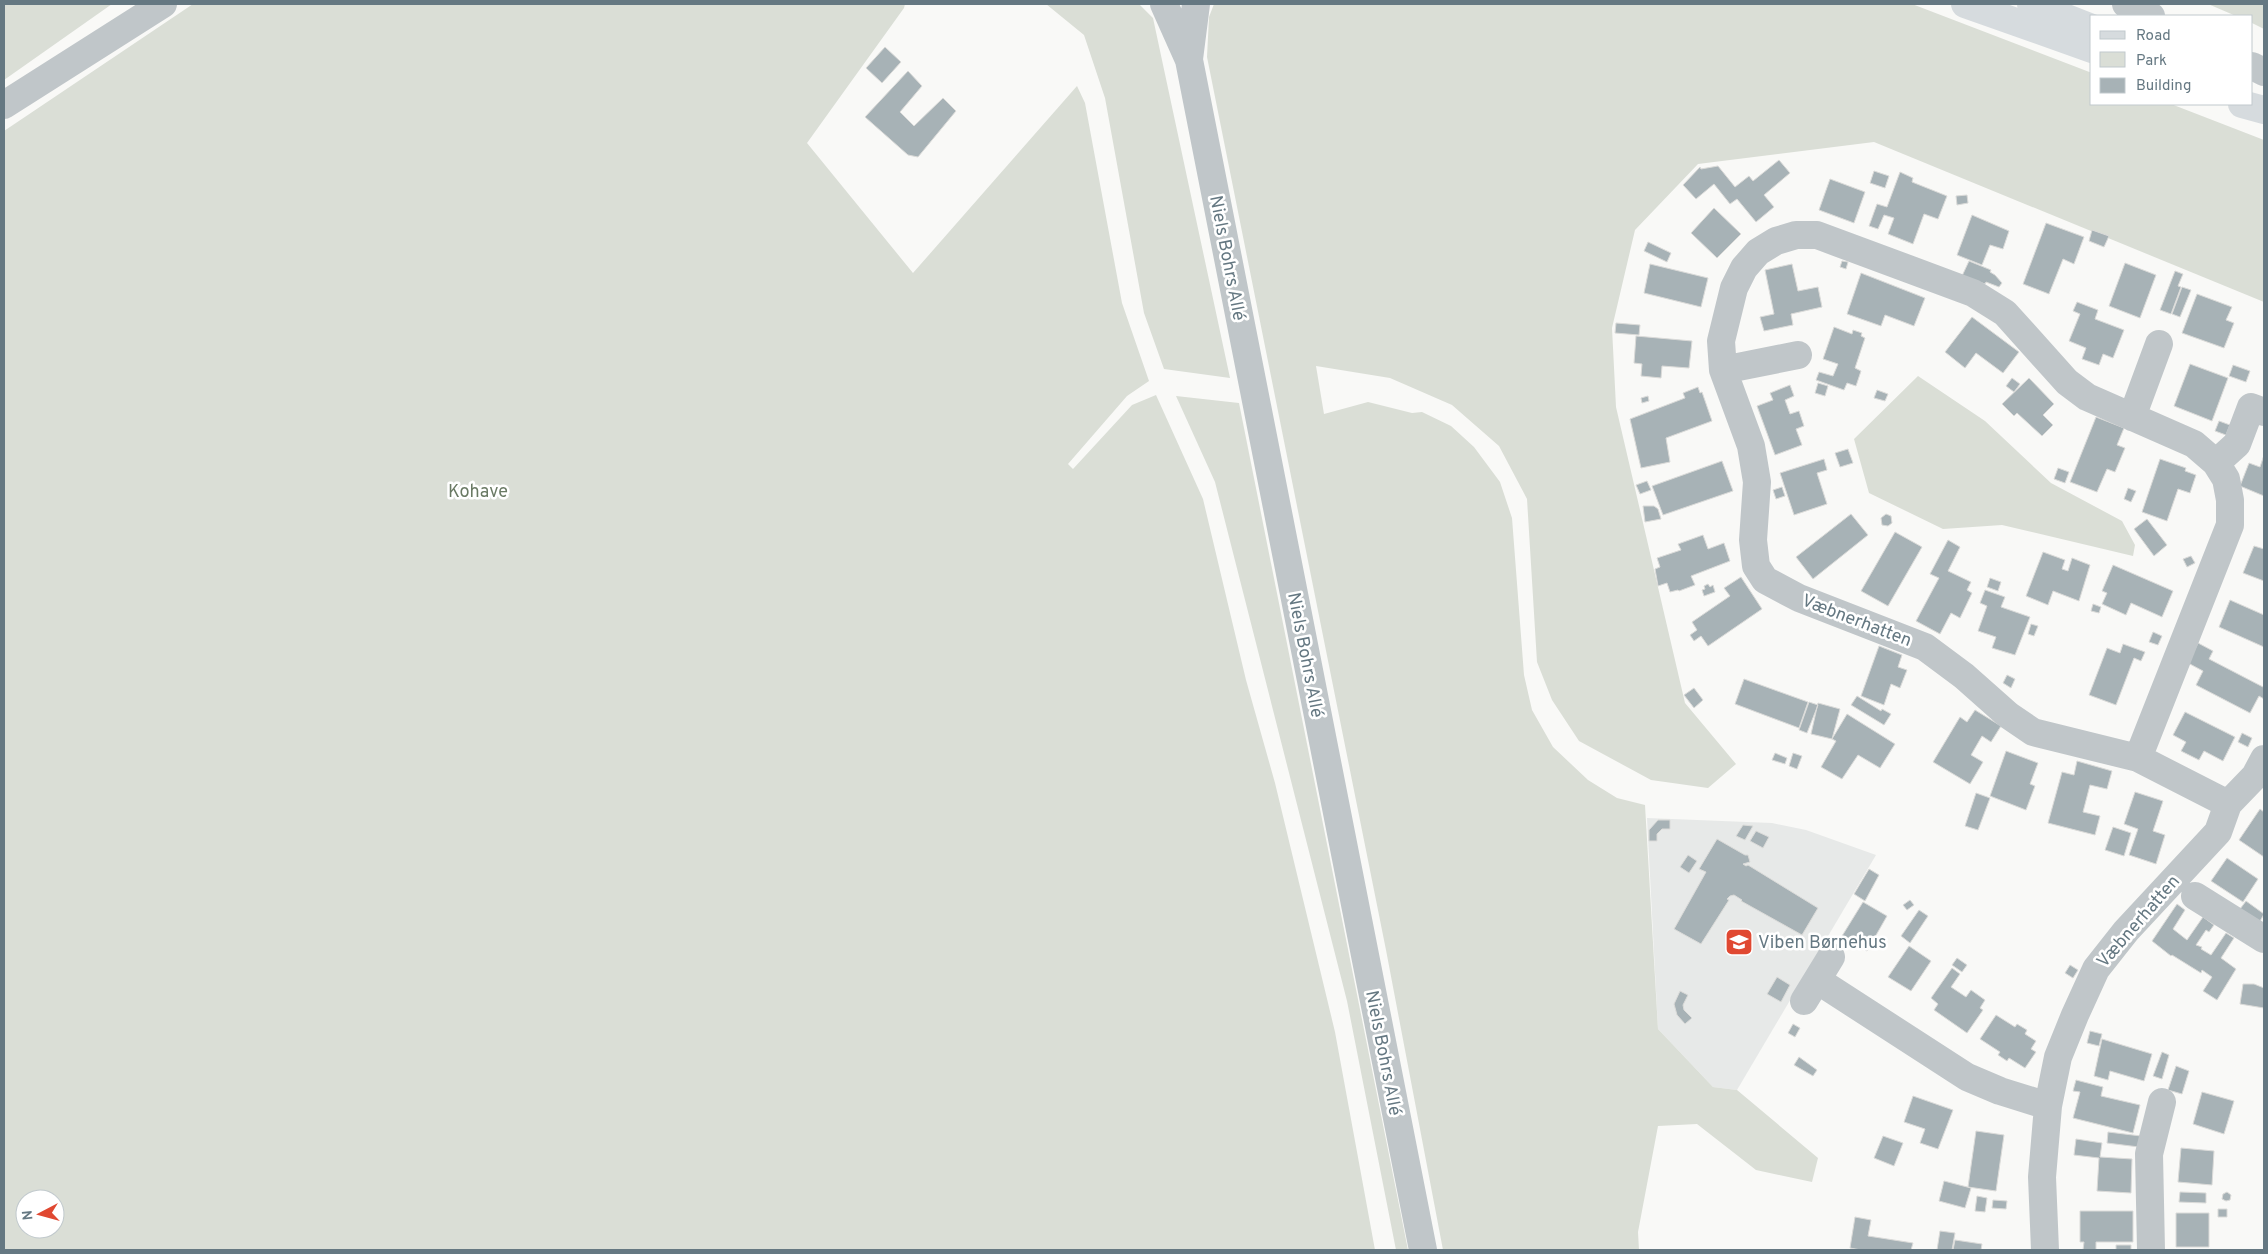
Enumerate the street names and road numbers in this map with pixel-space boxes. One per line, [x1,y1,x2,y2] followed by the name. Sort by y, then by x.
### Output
[1203,194,1250,323] street label: Niels Bohrs Allé
[1798,590,1915,653] street label: Væbnerhatten
[1281,591,1328,720] street label: Niels Bohrs Allé
[2093,871,2186,973] street label: Væbnerhatten
[1359,989,1406,1118] street label: Niels Bohrs Allé

